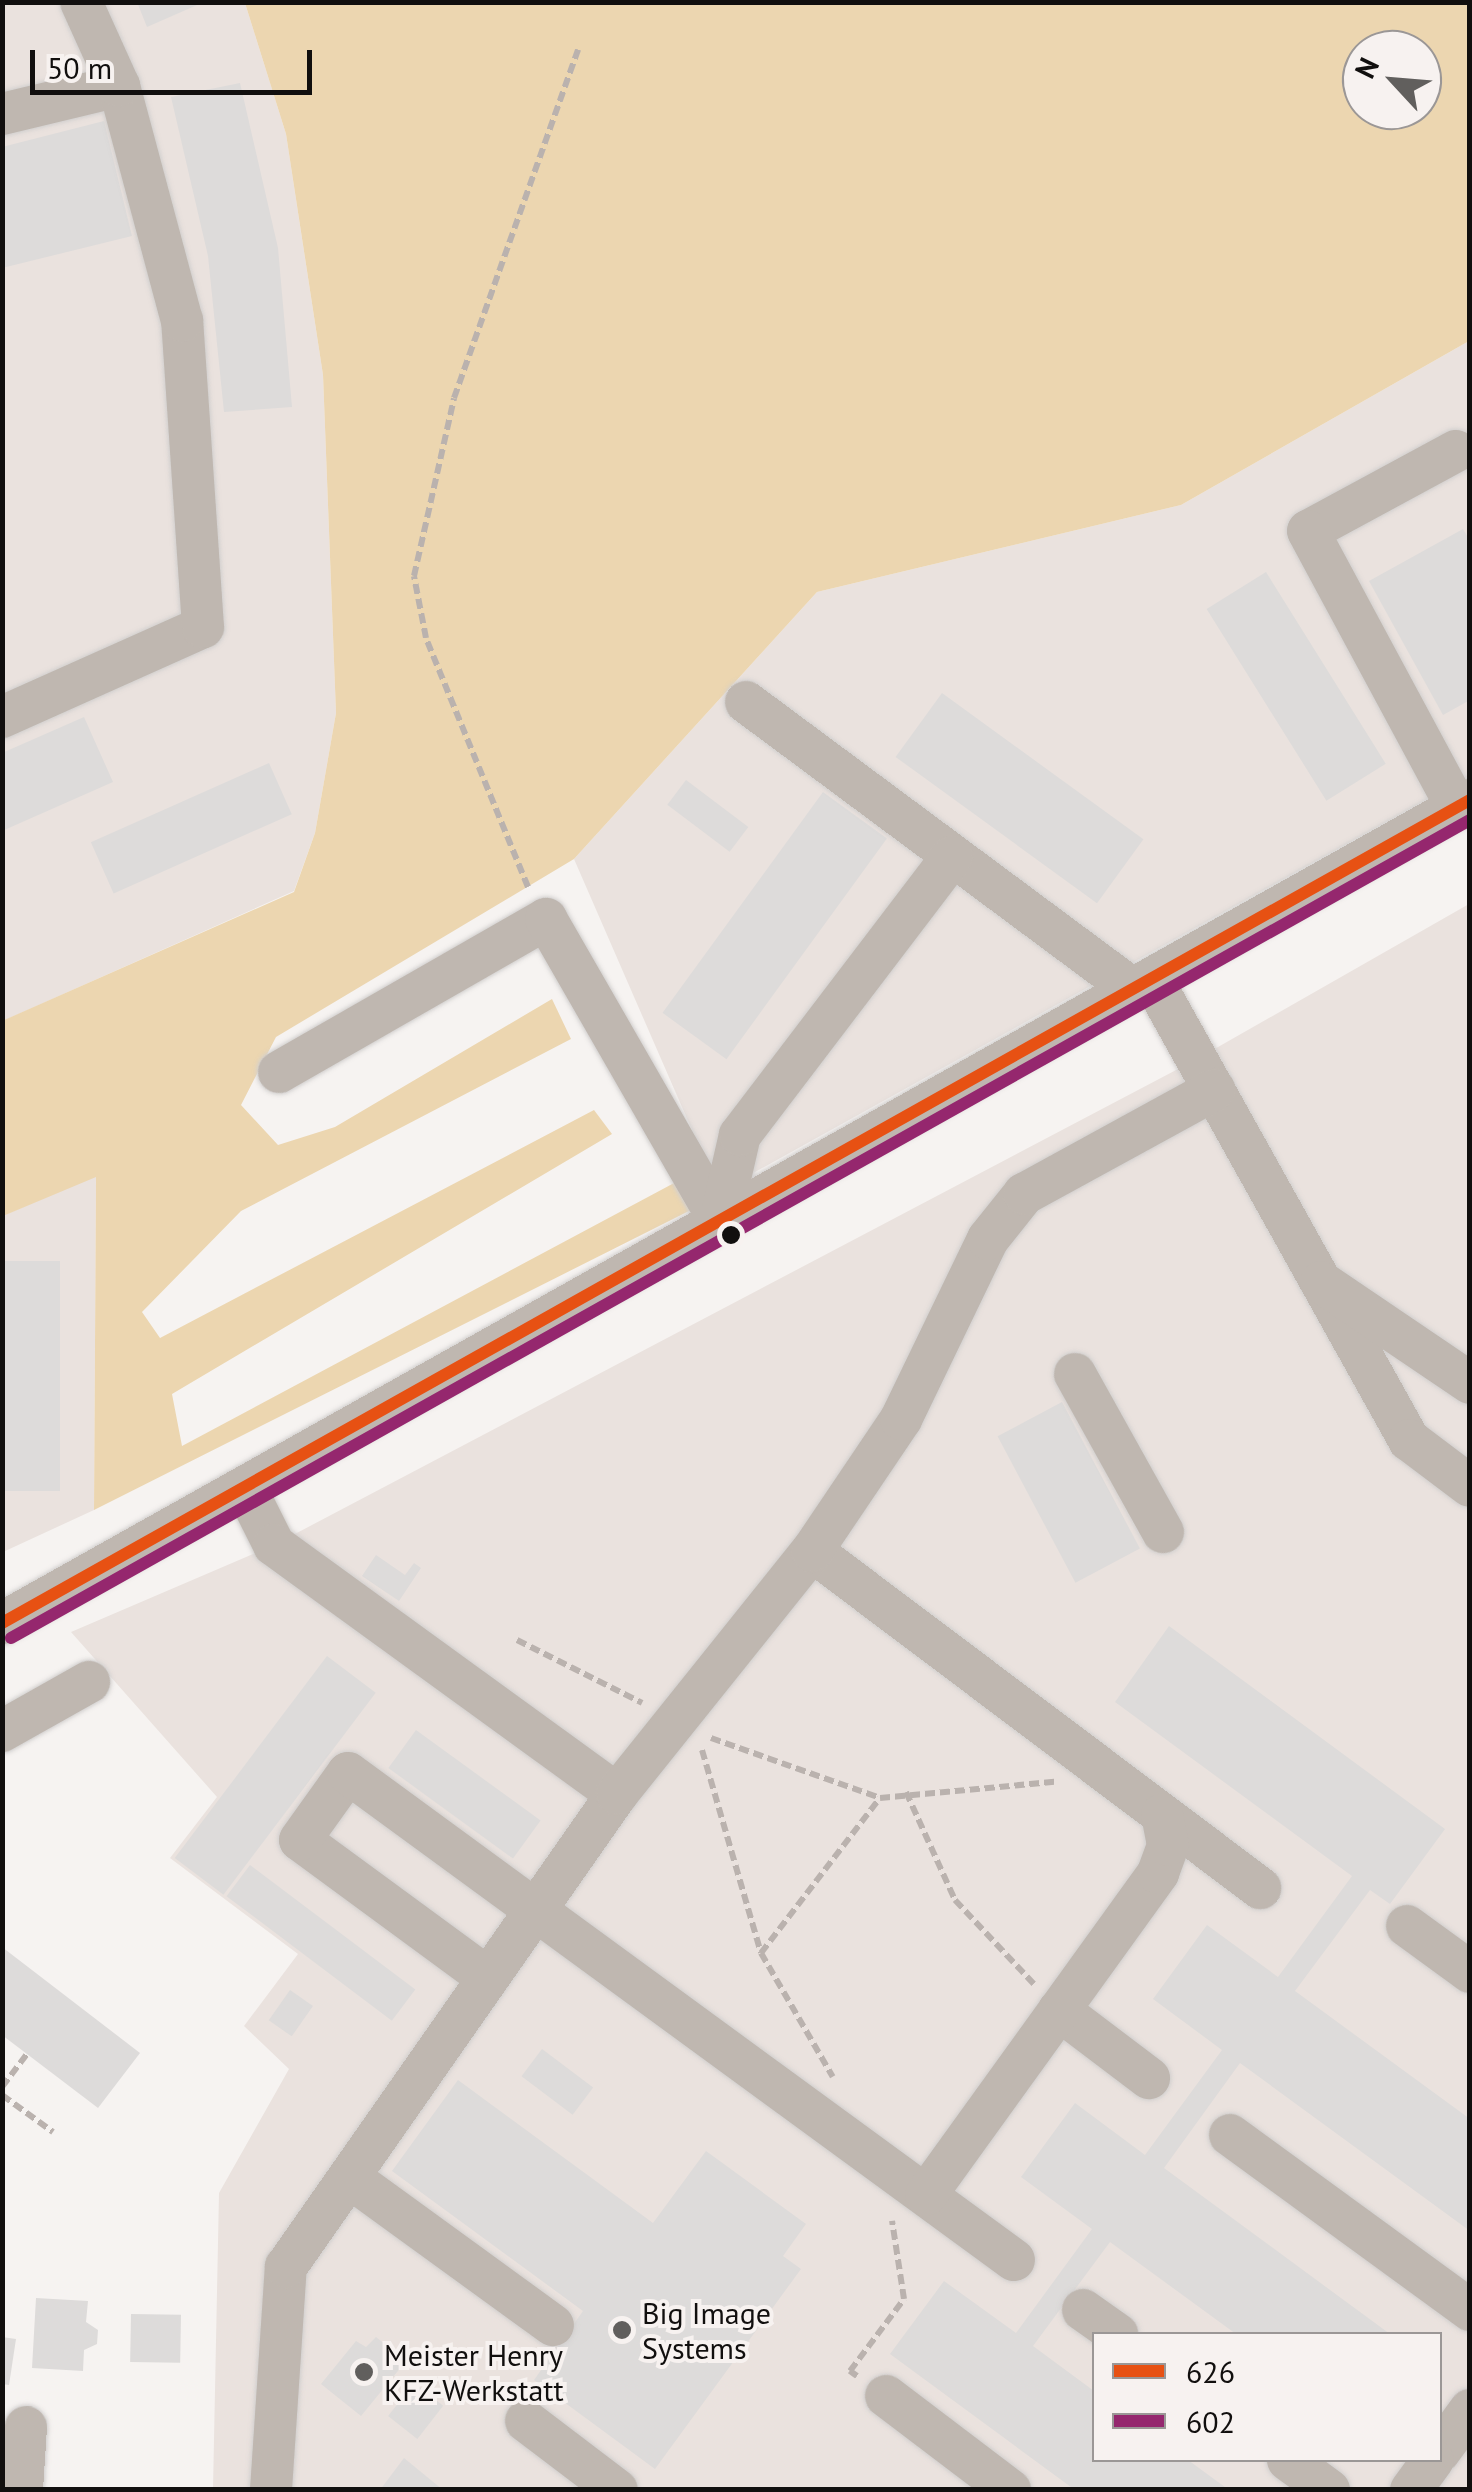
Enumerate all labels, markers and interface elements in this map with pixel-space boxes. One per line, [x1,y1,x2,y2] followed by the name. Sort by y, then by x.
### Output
[35,30,318,92] scale bar
[1342,30,1442,130] north arrow
[47,48,112,87] text: 50 m
[1346,51,1387,84] text: N
[721,1225,741,1245] unlabelled marker
[642,2295,771,2366] place label: Big Image Systems
[611,2319,633,2341] marker: Big Image Systems
[1092,2332,1442,2462] legend
[384,2337,564,2408] place label: Meister Henry KFZ-Werkstatt
[1186,2352,1235,2391] text: 626
[353,2361,375,2383] marker: Meister Henry KFZ-Werkstatt
[1186,2402,1235,2441] text: 602

